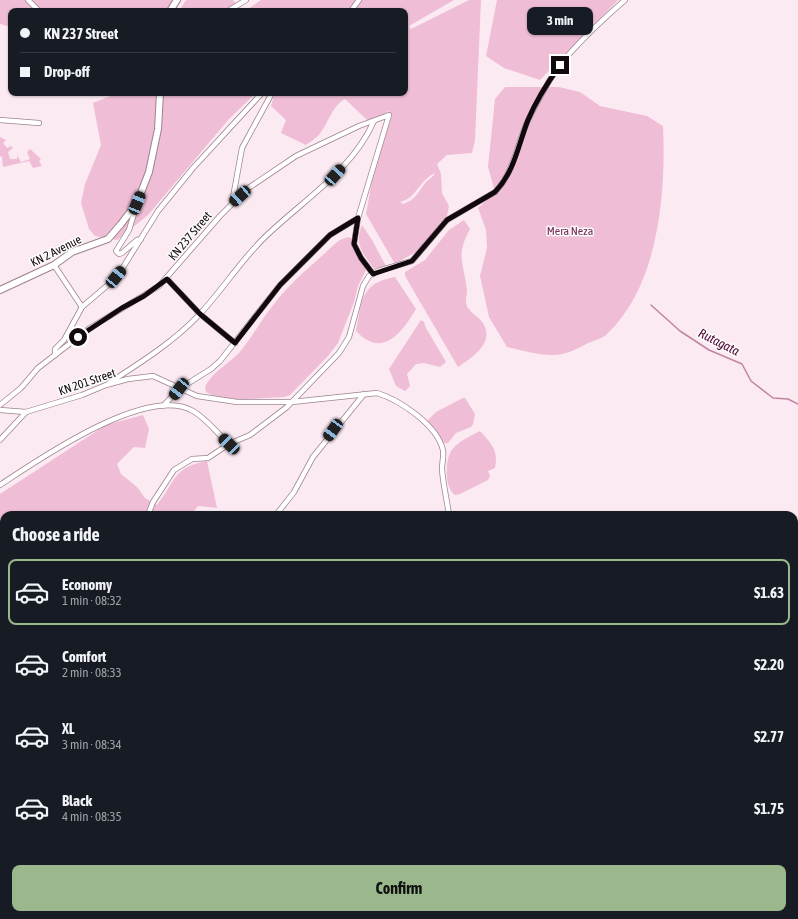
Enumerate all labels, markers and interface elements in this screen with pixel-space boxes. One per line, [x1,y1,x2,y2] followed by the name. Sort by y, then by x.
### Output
[527,7,593,35] callout: 3 min
[547,13,573,28] text: 3 min
[44,25,118,42] text: KN 237 Street
[551,56,569,74] route end
[44,63,90,80] text: Drop-off
[323,162,347,188] car
[227,184,253,208] car
[127,190,147,216] car
[166,208,215,263] street label: KN 237 Street
[547,224,593,238] park label: Mera Neza
[28,232,84,270] street label: KN 2 Avenue
[104,264,128,290] car
[696,325,742,359] water label: Rutagata
[69,328,87,346] route start
[57,366,118,398] street label: KN 201 Street
[167,376,191,402] car
[321,417,345,443] car
[216,431,242,457] car
[12,524,100,545] text: Choose a ride
[14,574,50,610] icon: car
[62,576,112,593] text: Economy
[754,584,784,601] text: $1.63
[62,593,122,608] text: 1 min · 08:32
[14,646,50,682] icon: car
[62,648,106,665] text: Comfort
[754,656,784,673] text: $2.20
[62,665,122,680] text: 2 min · 08:33
[14,718,50,754] icon: car
[62,720,75,737] text: XL
[754,728,784,745] text: $2.77
[62,737,122,752] text: 3 min · 08:34
[14,790,50,826] icon: car
[62,792,92,809] text: Black
[754,800,784,817] text: $1.75
[62,809,122,824] text: 4 min · 08:35
[12,865,786,911] button: Confirm

